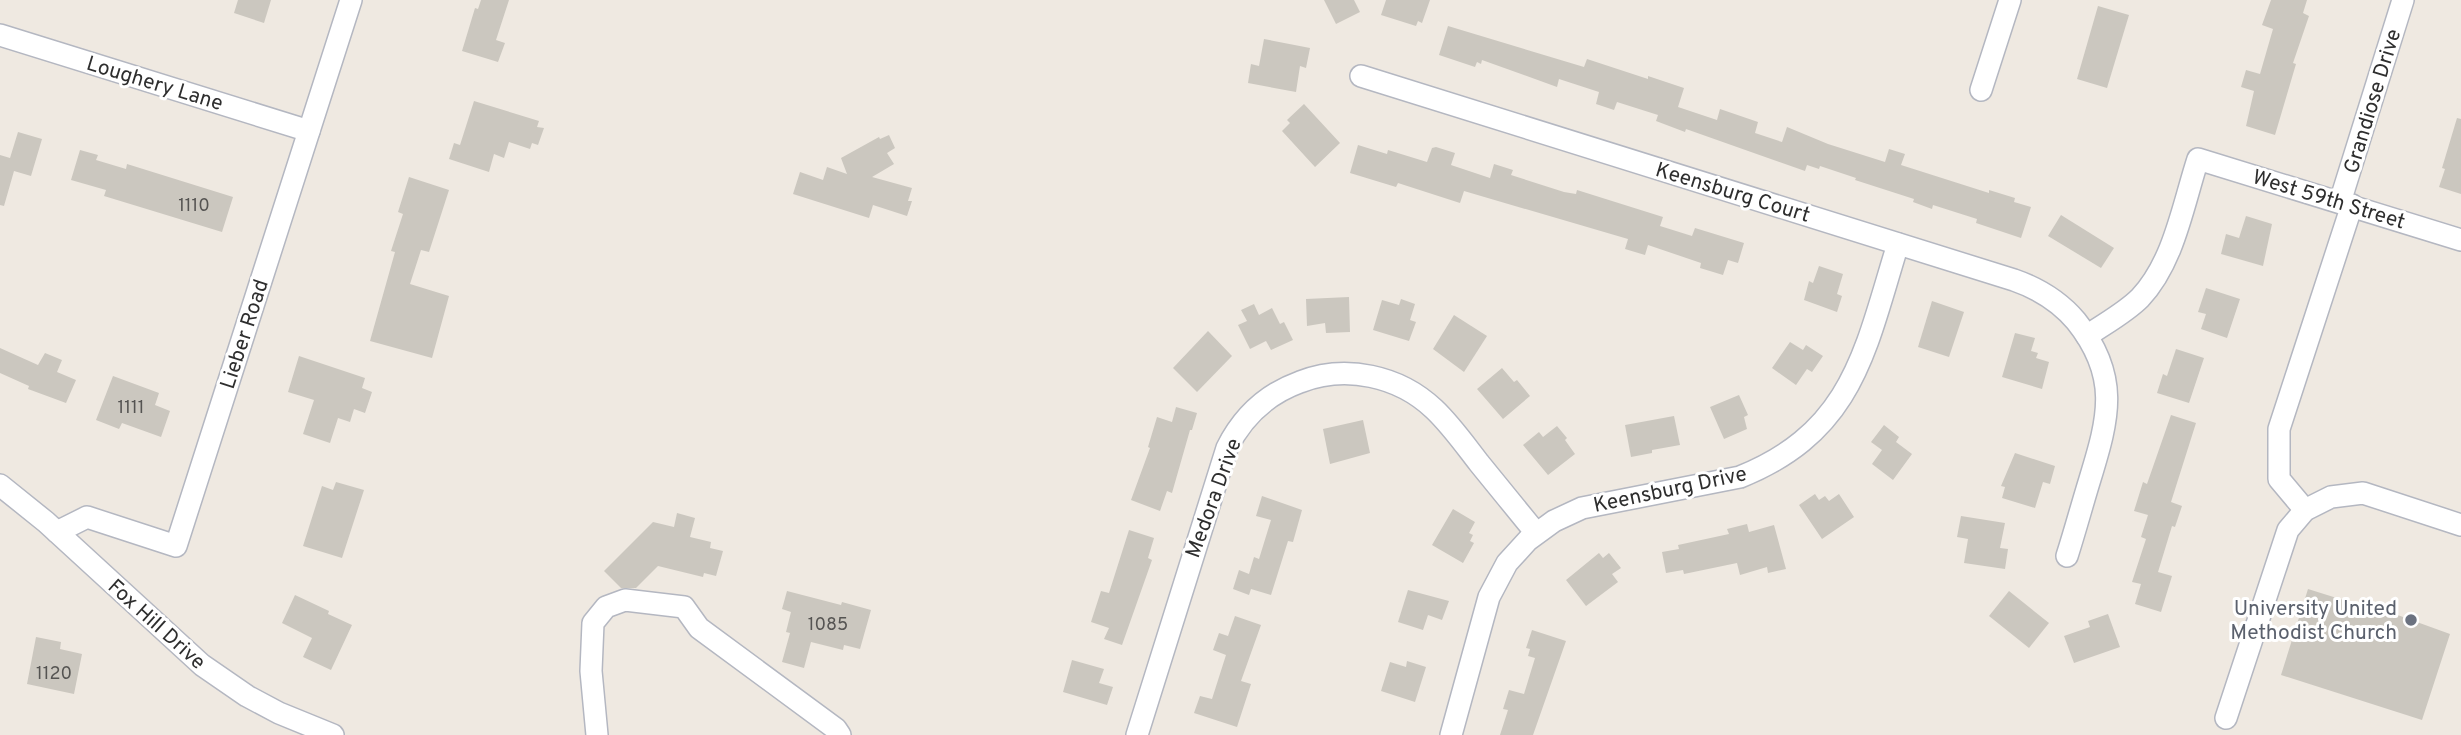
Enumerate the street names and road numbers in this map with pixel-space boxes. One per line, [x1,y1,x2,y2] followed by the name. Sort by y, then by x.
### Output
[2339,26,2408,177] street label: Grandiose Drive
[83,51,226,118] street label: Loughery Lane
[1652,157,1813,230] street label: Keensburg Court
[2249,164,2408,236] street label: West 59th Street
[215,276,276,393] street label: Lieber Road
[1180,435,1249,562] street label: Medora Drive
[1591,461,1749,520] street label: Keensburg Drive
[101,574,211,676] street label: Fox Hill Drive

